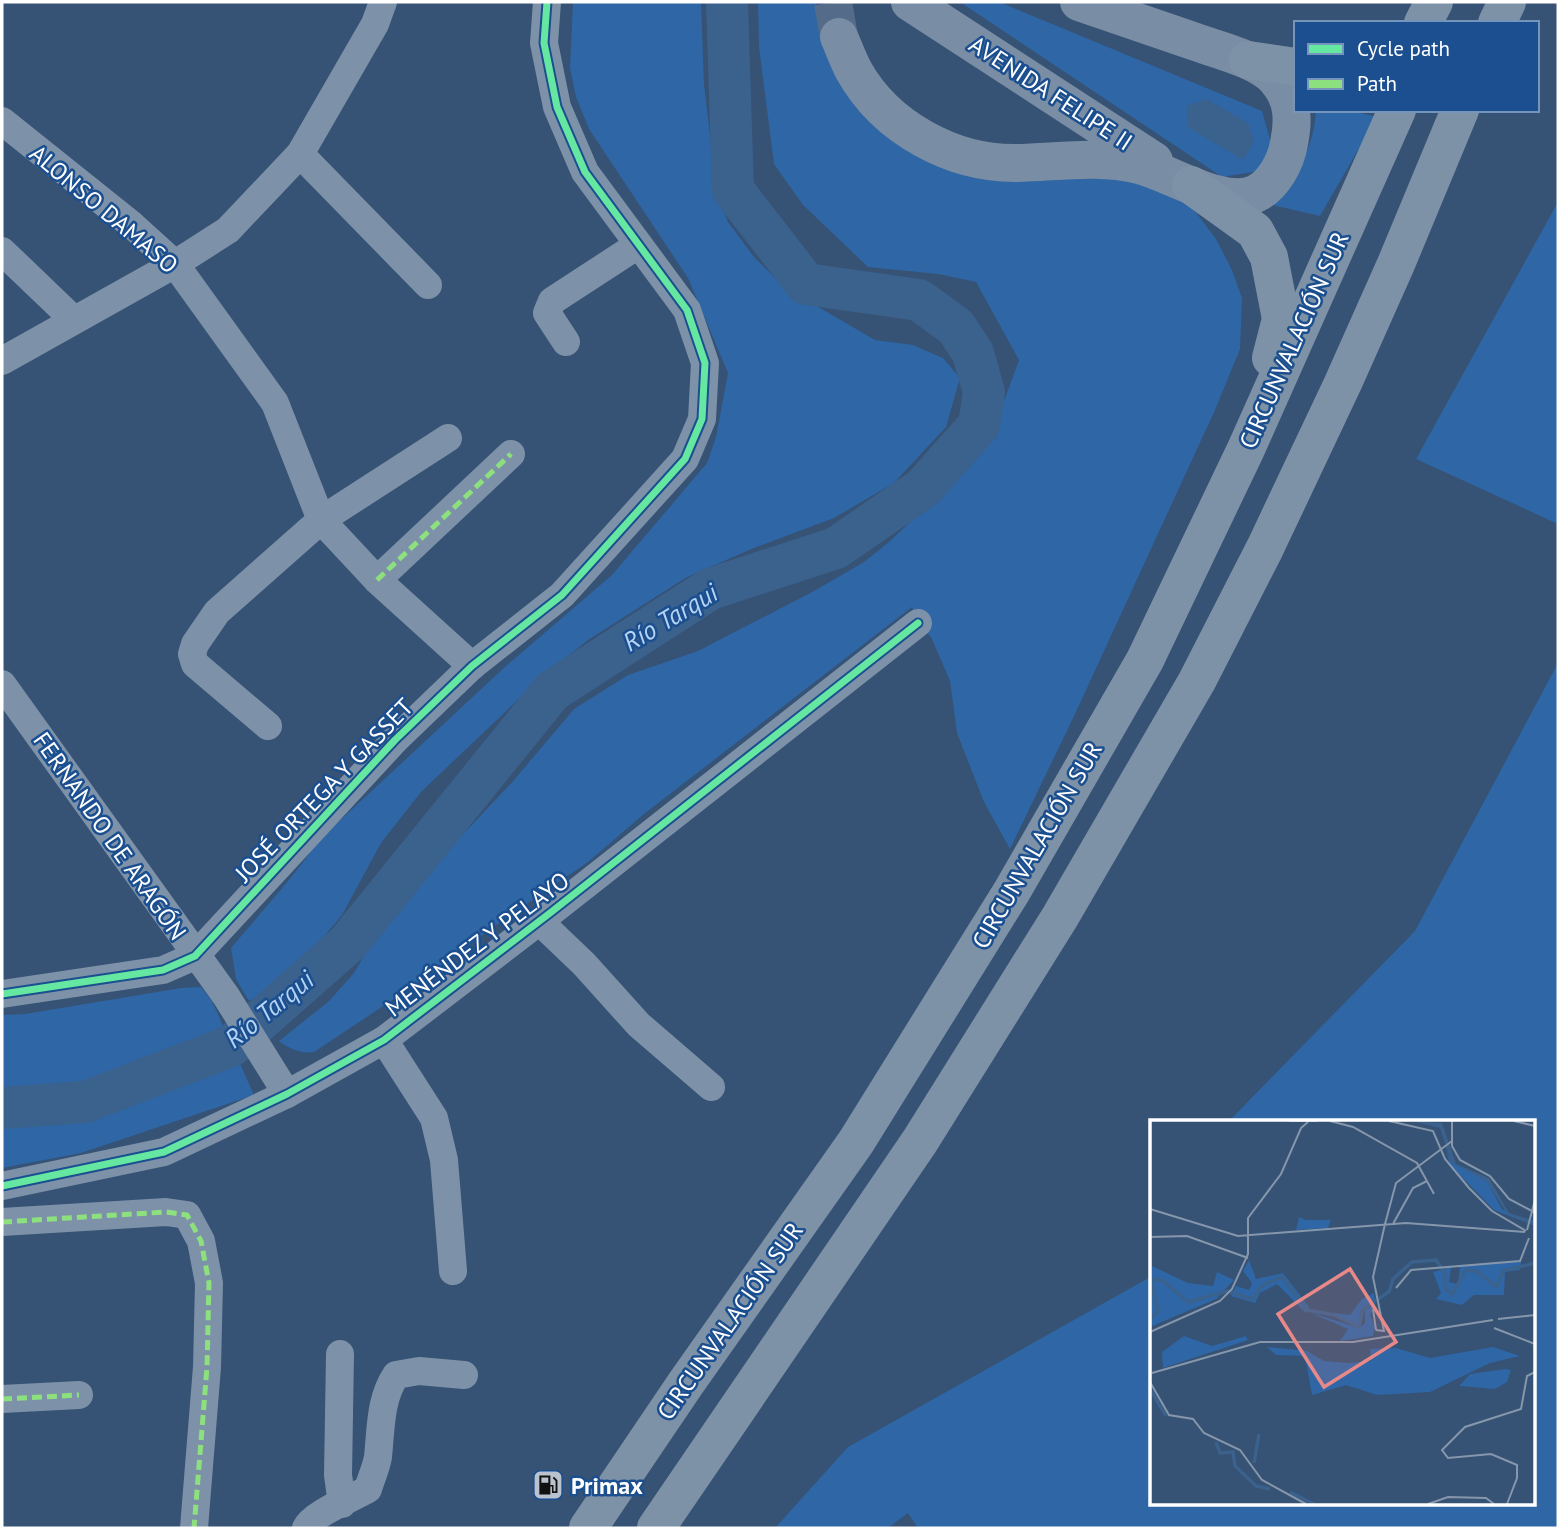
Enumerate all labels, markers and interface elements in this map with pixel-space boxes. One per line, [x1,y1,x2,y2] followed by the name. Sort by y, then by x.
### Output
[1294,21,1539,112] legend
[964,29,1138,157] street label: AVENIDA FELIPE II
[1357,35,1450,62] text: Cycle path
[1357,70,1397,97] text: Path
[23,138,185,280] street label: ALONSO DAMASO
[1232,227,1356,453] street label: CIRCUNVALACIÓN SUR
[616,575,725,658] water label: Río Tarqui
[227,692,420,889] street label: JOSÉ ORTEGA Y GASSET
[26,726,194,946] street label: FERNANDO DE ARAGÓN
[965,736,1109,954] street label: CIRCUNVALACIÓN SUR
[379,865,575,1023] street label: MENÉNDEZ Y PELAYO
[218,962,321,1055] water label: Río Tarqui
[1150,1120,1536,1506] inset map
[650,1216,810,1426] street label: CIRCUNVALACIÓN SUR
[531,1468,565,1502] fuel station icon: Primax
[571,1470,643,1501] place label: Primax

